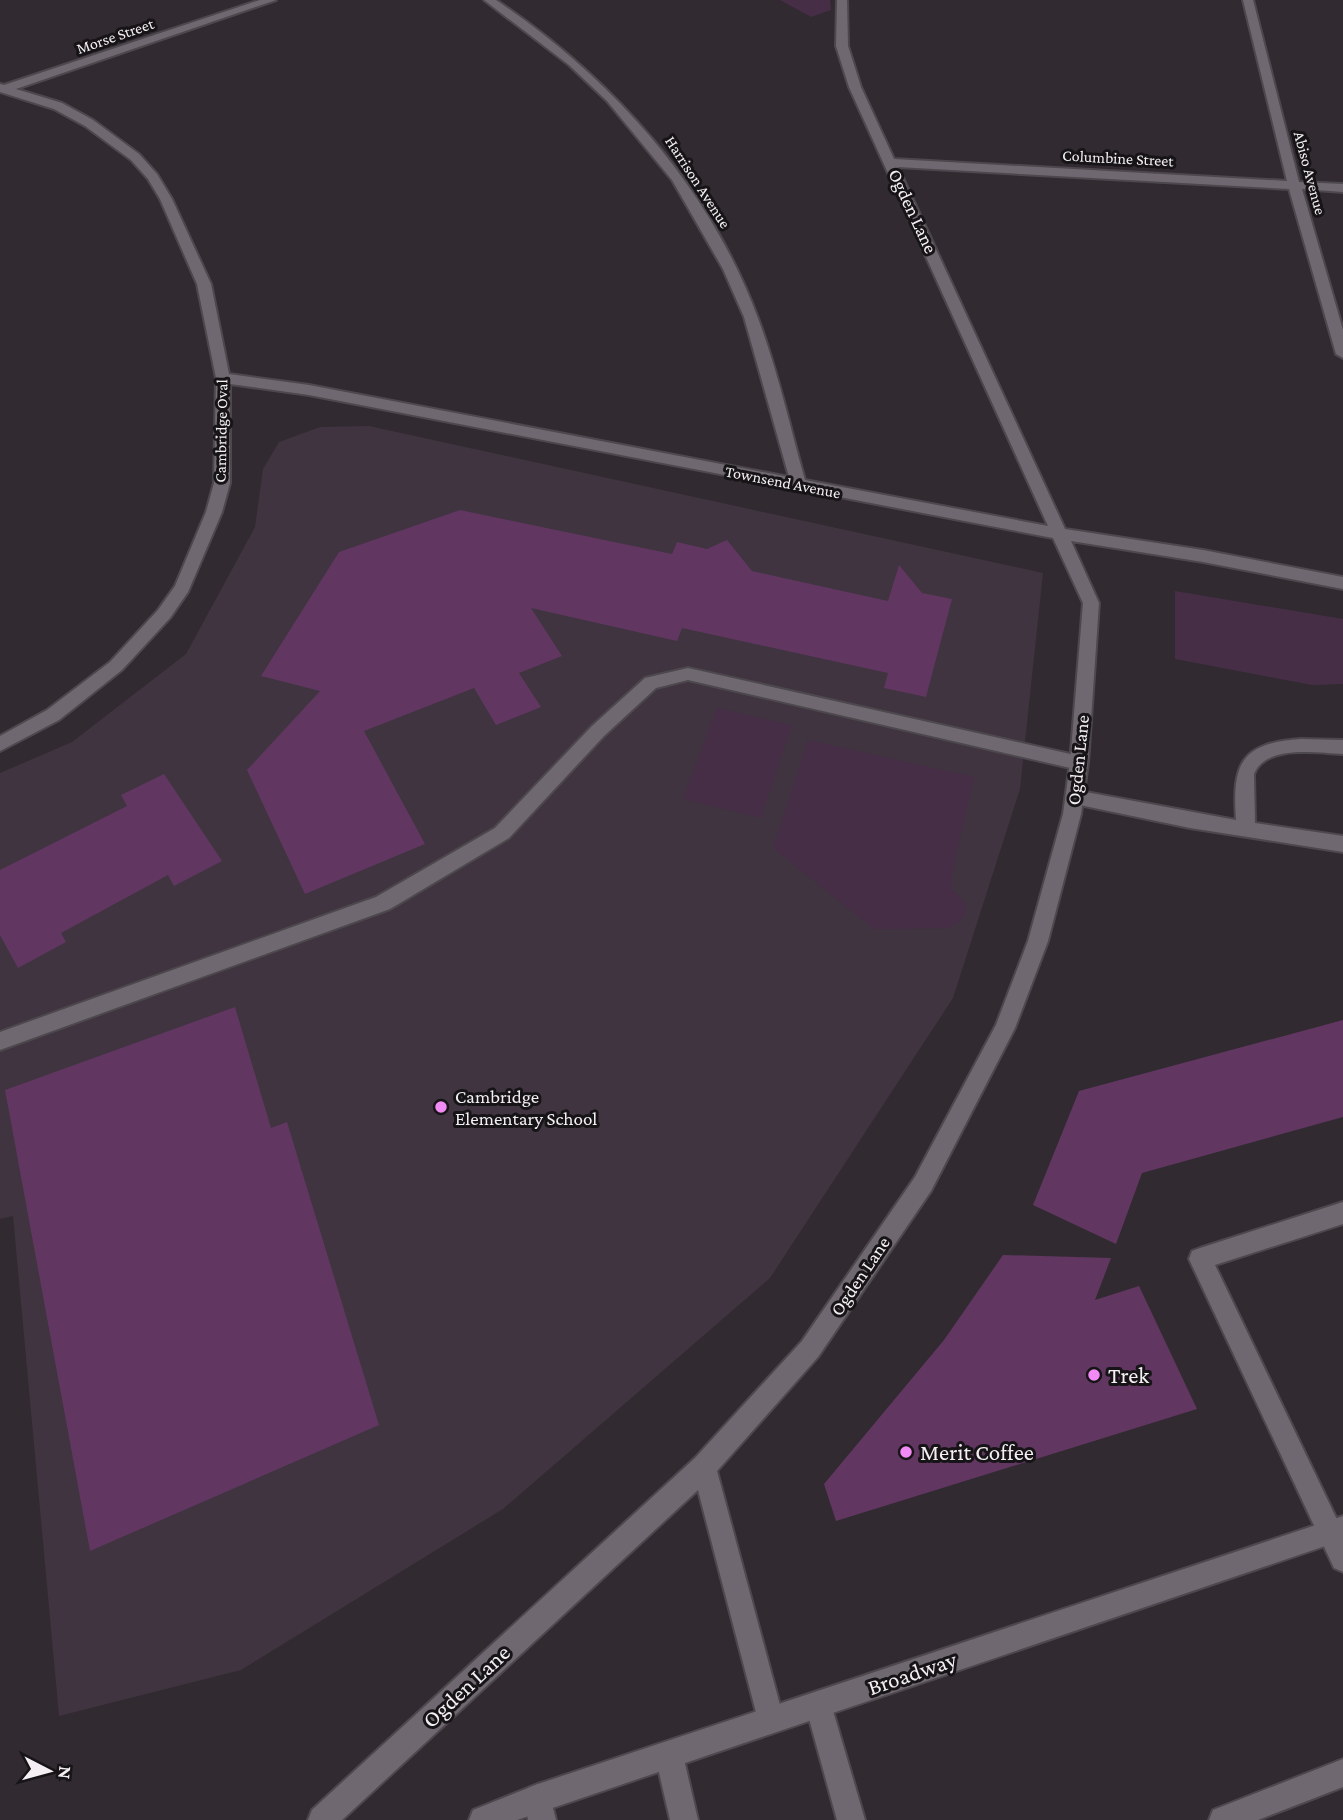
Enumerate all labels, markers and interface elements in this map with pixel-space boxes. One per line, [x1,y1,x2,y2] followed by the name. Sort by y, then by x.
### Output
[74,15,157,57] street label: Morse Street
[1291,129,1329,217] street label: Abiso Avenue
[662,133,734,231] street label: Harrison Avenue
[1062,147,1175,169] street label: Columbine Street
[884,165,942,257] street label: Ogden Lane
[212,379,231,483] street label: Cambridge Oval
[724,463,842,501] street label: Townsend Avenue
[1063,714,1093,806] street label: Ogden Lane
[455,1086,597,1129] place label: Cambridge Elementary School
[433,1099,449,1115] marker: Cambridge Elementary School
[826,1233,894,1319] street label: Ogden Lane
[1108,1362,1149,1388] place label: Trek
[1086,1367,1102,1383] marker: Trek
[920,1439,1034,1465] place label: Merit Coffee
[898,1444,914,1460] marker: Merit Coffee
[417,1639,515,1733] street label: Ogden Lane
[864,1646,960,1700] street label: Broadway
[14,1736,84,1806] north arrow
[54,1765,77,1780] text: N

